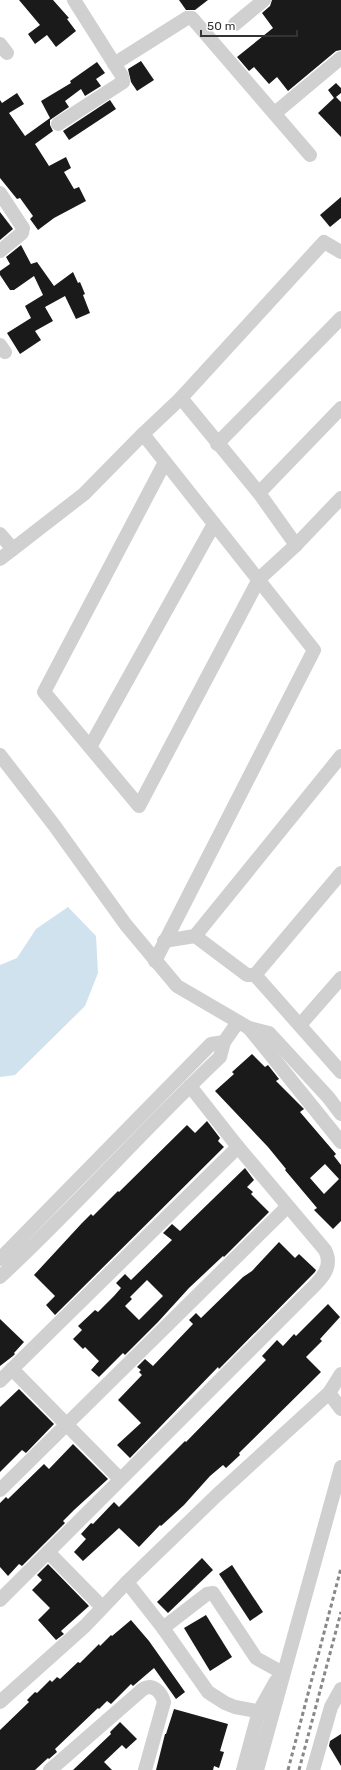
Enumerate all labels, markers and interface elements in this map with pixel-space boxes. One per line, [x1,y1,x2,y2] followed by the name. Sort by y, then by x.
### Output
[201,12,297,38] scale bar
[207,19,235,33] text: 50 m

